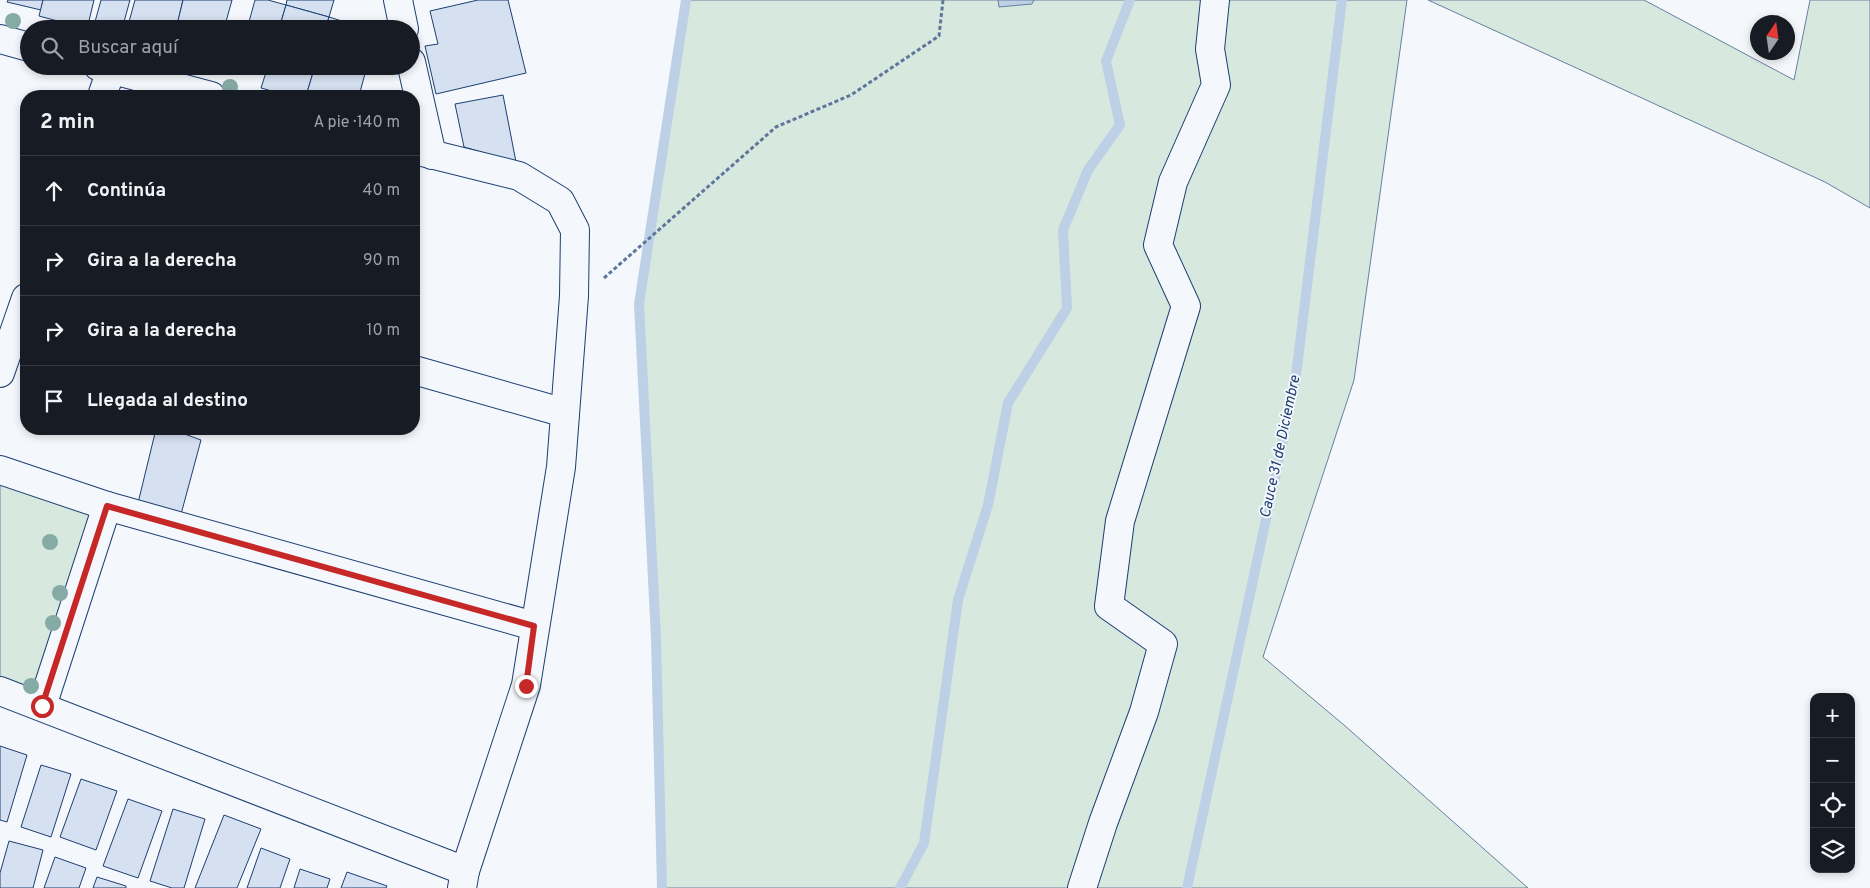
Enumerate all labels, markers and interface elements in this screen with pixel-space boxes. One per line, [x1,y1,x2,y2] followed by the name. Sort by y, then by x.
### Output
[1750,15,1795,60] north arrow
[20,20,420,75] search box
[38,34,66,62] icon: search
[78,36,178,60] text: Buscar aquí
[40,109,95,136] text: 2 min
[314,113,400,133] text: A pie · 140 m
[40,177,68,205] icon: ahead
[87,179,166,203] text: Continúa
[362,181,400,201] text: 40 m
[40,247,68,275] icon: right
[87,249,237,273] text: Gira a la derecha
[363,251,400,271] text: 90 m
[40,317,68,345] icon: right
[87,319,237,343] text: Gira a la derecha
[366,321,400,341] text: 10 m
[1257,374,1305,520] water label: Cauce 31 de Diciembre
[40,387,68,415] icon: arrive
[87,389,248,413] text: Llegada al destino
[515,675,538,698] route end
[1810,693,1855,873] map controls
[1810,693,1855,738] button: +
[31,695,54,718] route start
[1810,738,1855,783] button: −
[1810,783,1855,828] button: locate
[1810,828,1855,873] button: layers

